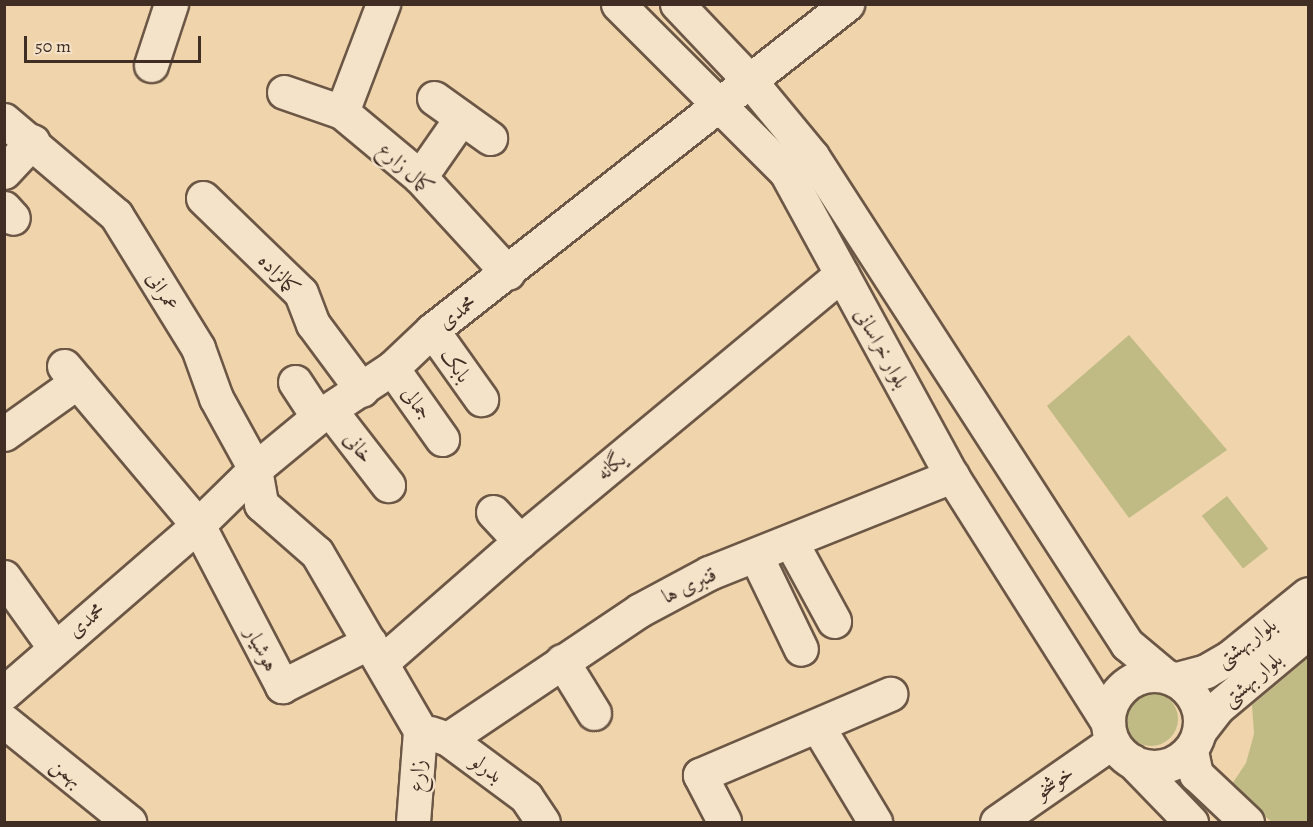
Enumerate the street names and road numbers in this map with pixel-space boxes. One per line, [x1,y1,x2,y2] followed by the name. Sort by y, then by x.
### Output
[373,137,439,199] street label: کمال زارع
[253,248,305,300] street label: کمالزاده
[141,267,185,315] street label: عمرانی
[433,290,481,334] street label: محمدی
[850,303,914,393] street label: بلوار خراسانی
[435,343,477,387] street label: بابک
[397,381,437,425] street label: جمالی
[339,426,379,468] street label: خانی
[591,446,631,486] street label: یگانه
[658,561,720,609] street label: قنبری ها
[62,597,110,643] street label: محمدی
[1211,612,1281,672] street label: بلواربهشتی
[240,622,284,676] street label: هوشیار
[1217,646,1287,712] street label: بلوار بهشتی
[466,748,508,788] street label: بدرلو
[46,752,88,792] street label: بهمن
[403,759,431,793] street label: زارع
[1030,760,1078,804] street label: خوشخو

